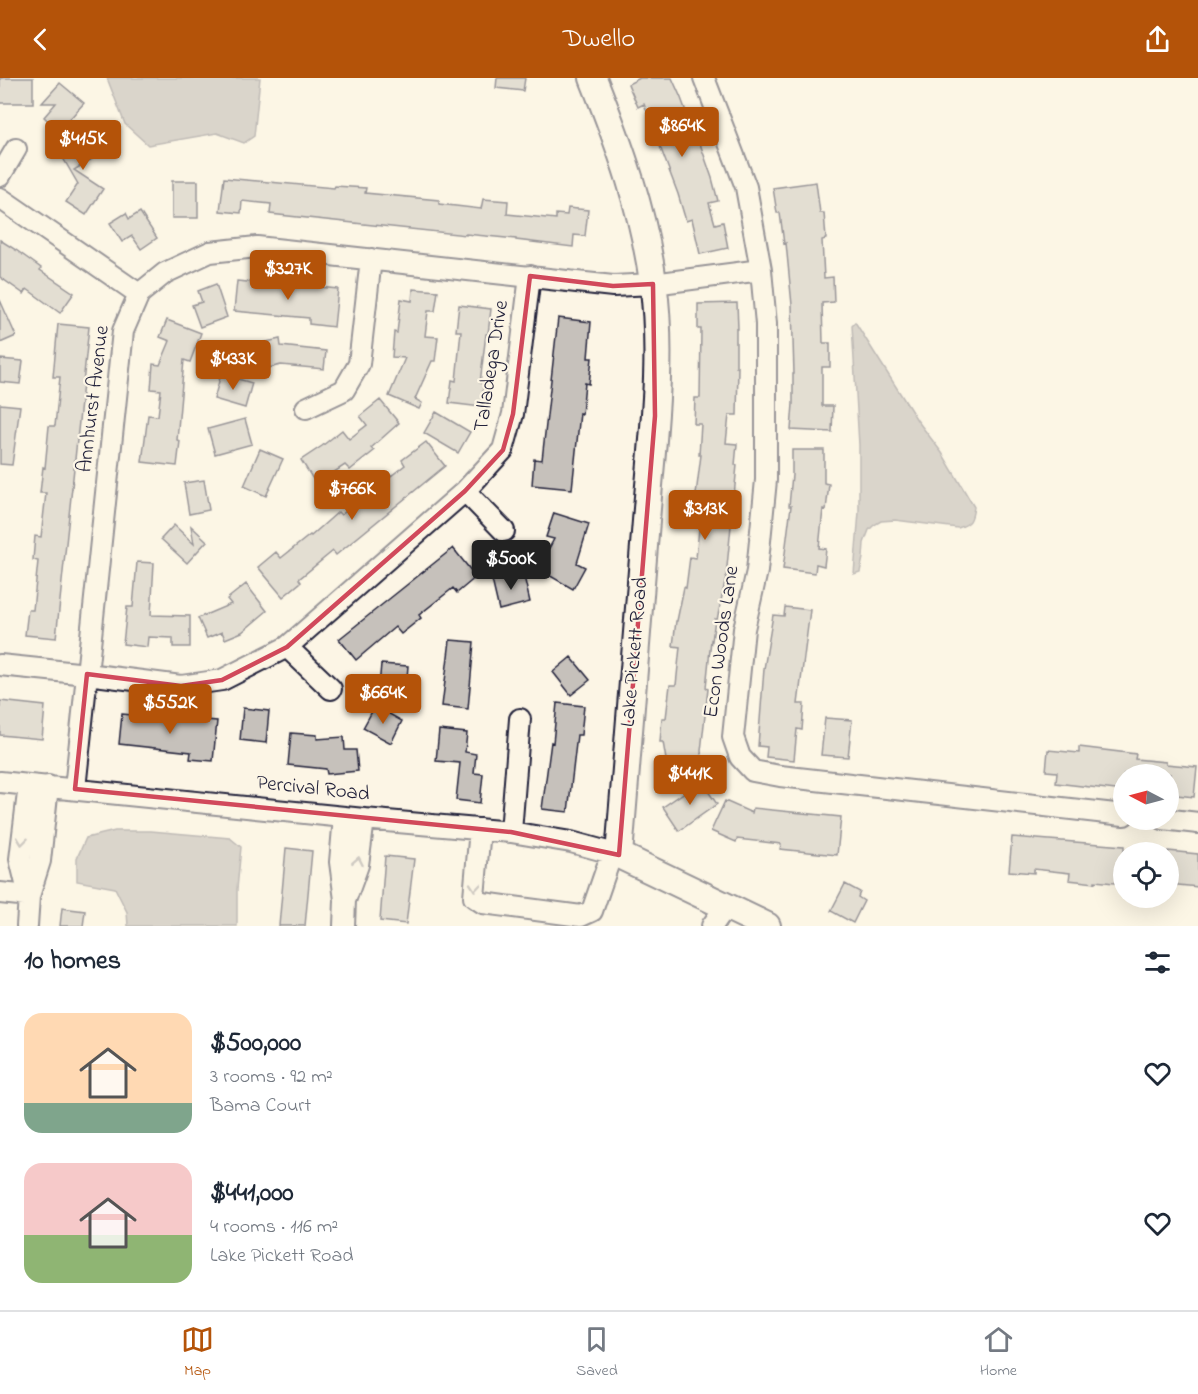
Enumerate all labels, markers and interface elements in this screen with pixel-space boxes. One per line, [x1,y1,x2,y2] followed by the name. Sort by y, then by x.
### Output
[563,20,635,59] text: Dwello
[24,23,57,56] icon: back
[1141,23,1174,56] icon: share
[640,107,724,158] pin: $864K
[659,112,705,141] text: $864K
[41,120,125,171] pin: $415K
[59,125,107,154] text: $415K
[246,250,330,301] pin: $327K
[264,255,312,284] text: $327K
[467,297,519,434] street label: Talladega Drive
[70,323,118,474] street label: Annhurst Avenue
[191,340,275,391] pin: $433K
[210,345,256,374] text: $433K
[310,470,394,521] pin: $766K
[328,475,376,504] text: $766K
[663,490,747,541] pin: $313K
[683,495,727,524] text: $313K
[469,540,553,591] pin: $500K
[486,545,536,574] text: $500K
[696,563,748,720] street label: Econ Woods Lane
[613,575,657,728] street label: Lake Pickett Road
[341,674,425,725] pin: $664K
[359,679,407,708] text: $664K
[128,684,212,735] pin: $552K
[143,689,197,718] text: $552K
[648,755,732,806] pin: $441K
[668,760,712,789] text: $441K
[1113,764,1179,830] north arrow
[1113,764,1179,908] map controls
[255,768,371,810] street label: Percival Road
[16,836,29,845] one-way arrow
[1113,842,1179,908] button: locate
[351,856,364,866] one-way arrow
[469,883,482,892] one-way arrow
[24,943,121,981] text: 10 homes
[1141,946,1174,979] icon: filters
[210,1025,301,1063] text: $500,000
[72,1037,144,1109] icon: home
[1141,1057,1174,1090] icon: heart
[210,1063,333,1092] text: 3 rooms · 92 m²
[210,1092,311,1121] text: Bama Court
[210,1175,294,1213] text: $441,000
[72,1187,144,1259] icon: home
[1141,1207,1174,1240] icon: heart
[210,1213,338,1242] text: 4 rooms · 116 m²
[210,1242,353,1271] text: Lake Pickett Road
[181,1323,214,1383] tab: Map
[576,1323,618,1383] tab: Saved
[980,1323,1017,1383] tab: Home

